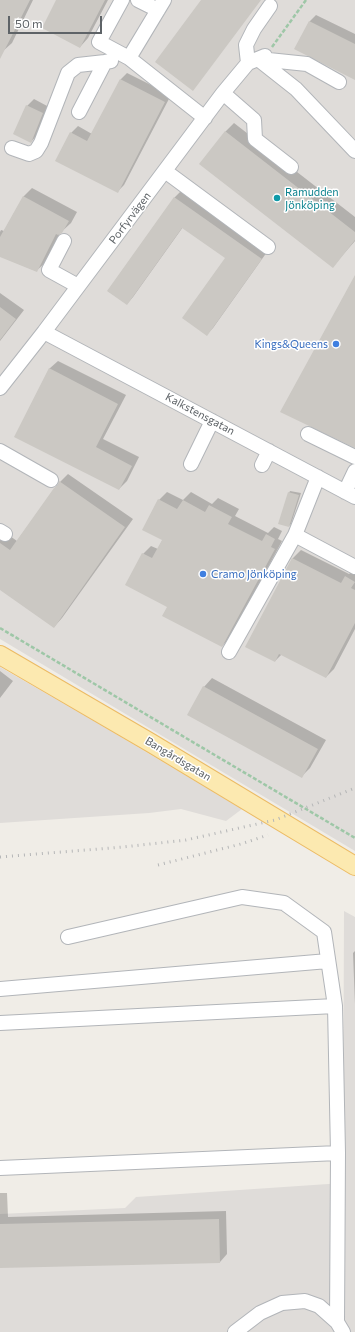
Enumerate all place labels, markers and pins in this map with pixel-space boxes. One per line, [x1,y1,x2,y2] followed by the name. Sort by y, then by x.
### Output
[285,185,339,211] place label: Ramudden Jönköping
[272,193,282,203] marker: Ramudden Jönköping
[254,337,328,351] place label: Kings&Queens
[331,339,341,349] marker: Kings&Queens
[211,567,297,581] place label: Cramo Jönköping
[198,569,208,579] marker: Cramo Jönköping

